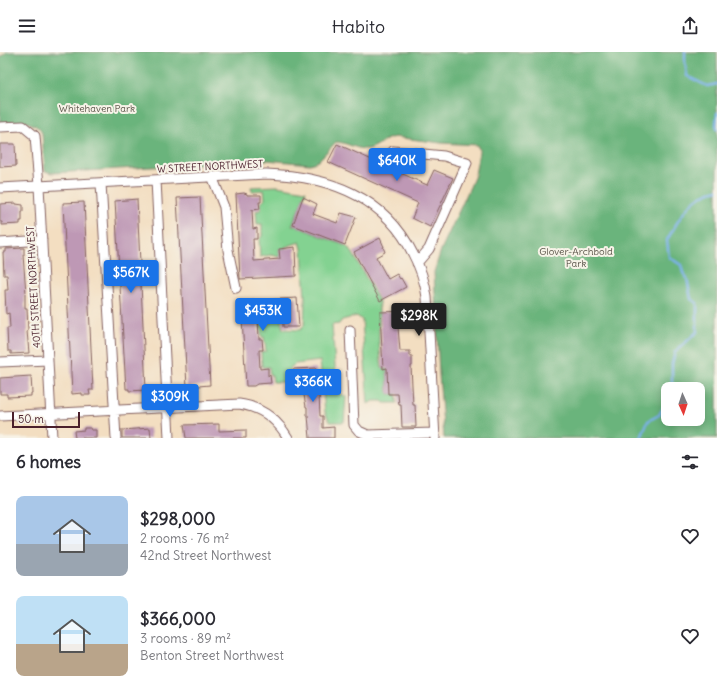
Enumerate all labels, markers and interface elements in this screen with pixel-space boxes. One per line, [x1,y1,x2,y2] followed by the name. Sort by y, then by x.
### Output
[16,15,38,37] icon: menu
[332,15,385,38] text: Habito
[679,15,701,37] icon: share
[59,102,135,115] park label: Whitehaven Park
[369,148,425,182] pin: $640K
[378,152,416,169] text: $640K
[156,157,264,176] street label: W STREET NORTHWEST
[24,226,43,348] street label: 40TH STREET NORTHWEST
[539,245,613,270] park label: Glover-Archbold Park
[103,260,159,294] pin: $567K
[113,264,149,281] text: $567K
[235,298,291,332] pin: $453K
[244,302,282,319] text: $453K
[391,303,447,337] pin: $298K
[400,307,438,324] text: $298K
[285,369,341,403] pin: $366K
[294,373,332,390] text: $366K
[661,382,705,426] north arrow
[661,382,705,426] map controls
[142,384,198,418] pin: $309K
[151,388,189,405] text: $309K
[12,410,80,429] scale bar
[18,412,44,426] text: 50 m
[16,451,81,473] text: 6 homes
[679,451,701,473] icon: filters
[140,508,215,530] text: $298,000
[48,512,96,560] icon: home
[679,525,701,547] icon: heart
[140,530,229,547] text: 2 rooms · 76 m²
[140,547,271,564] text: 42nd Street Northwest
[140,608,216,630] text: $366,000
[48,612,96,660] icon: home
[679,625,701,647] icon: heart
[140,630,231,647] text: 3 rooms · 89 m²
[140,647,284,664] text: Benton Street Northwest

